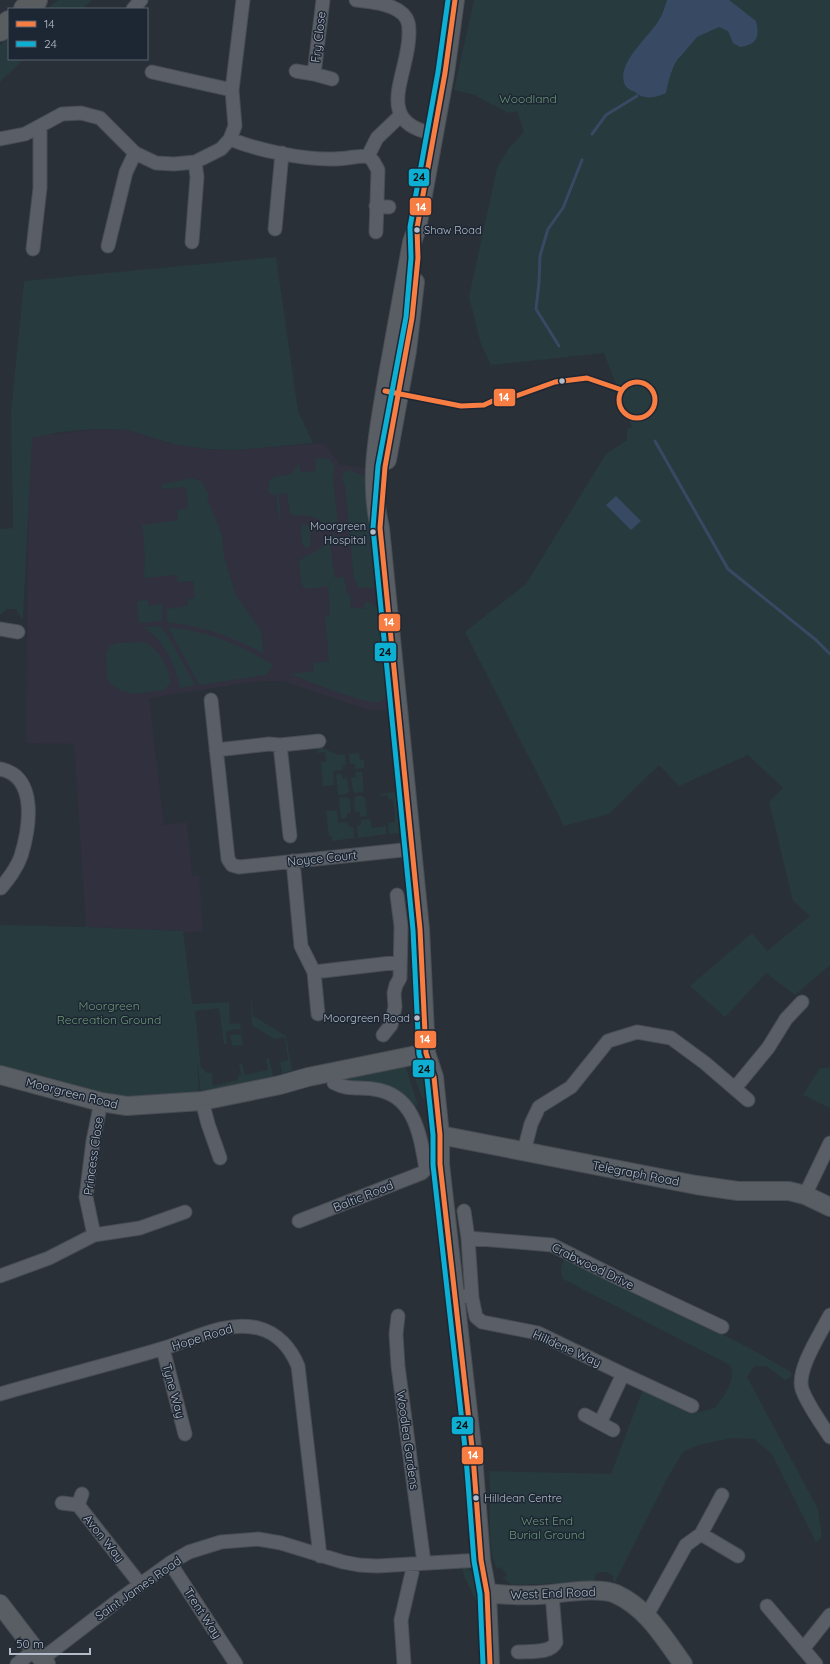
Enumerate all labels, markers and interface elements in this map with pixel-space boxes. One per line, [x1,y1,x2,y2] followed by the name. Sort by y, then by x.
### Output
[8,8,148,60] legend
[307,10,329,63] street label: Fry Close
[44,16,55,31] text: 14
[44,36,57,51] text: 24
[499,91,557,106] park label: Woodland
[408,168,430,187] line badge: 24
[413,170,426,184] text: 24
[409,197,432,216] line badge: 14
[416,200,427,214] text: 14
[424,223,482,237] place label: Shaw Road
[412,225,422,235] marker: Shaw Road
[557,376,567,386] unlabelled marker
[493,388,516,407] line badge: 14
[499,390,510,404] text: 14
[310,519,366,547] place label: Moorgreen Hospital
[368,527,378,537] marker: Moorgreen Hospital
[378,613,401,632] line badge: 14
[384,615,395,629] text: 14
[374,642,397,662] line badge: 24
[379,645,392,659] text: 24
[287,847,357,869] street label: Noyce Court
[57,998,161,1027] park label: Moorgreen Recreation Ground
[324,1011,410,1025] place label: Moorgreen Road
[412,1013,422,1023] marker: Moorgreen Road
[414,1030,437,1049] line badge: 14
[420,1032,431,1046] text: 14
[412,1059,435,1078] line badge: 24
[418,1062,431,1076] text: 24
[24,1074,120,1112] street label: Moorgreen Road
[80,1116,106,1196] street label: Princess Close
[591,1157,681,1189] street label: Telegraph Road
[331,1177,395,1215] street label: Baltic Road
[549,1240,637,1293] street label: Crabwood Drive
[170,1321,234,1353] street label: Hope Road
[530,1326,604,1370] street label: Hilldene Way
[160,1362,188,1420] street label: Tyne Way
[394,1389,422,1491] street label: Woodlea Gardens
[451,1416,474,1435] line badge: 24
[456,1418,469,1432] text: 24
[461,1446,484,1465] line badge: 14
[468,1448,479,1462] text: 14
[484,1491,562,1505] place label: Hilldean Centre
[471,1493,481,1503] marker: Hilldean Centre
[80,1511,128,1565] street label: Avon Way
[509,1513,585,1542] park label: West End Burial Ground
[92,1553,184,1623] street label: Saint James Road
[510,1584,596,1602] street label: West End Road
[181,1585,225,1641] street label: Trent Way
[10,1630,90,1656] scale bar
[16,1636,44,1651] text: 50 m

